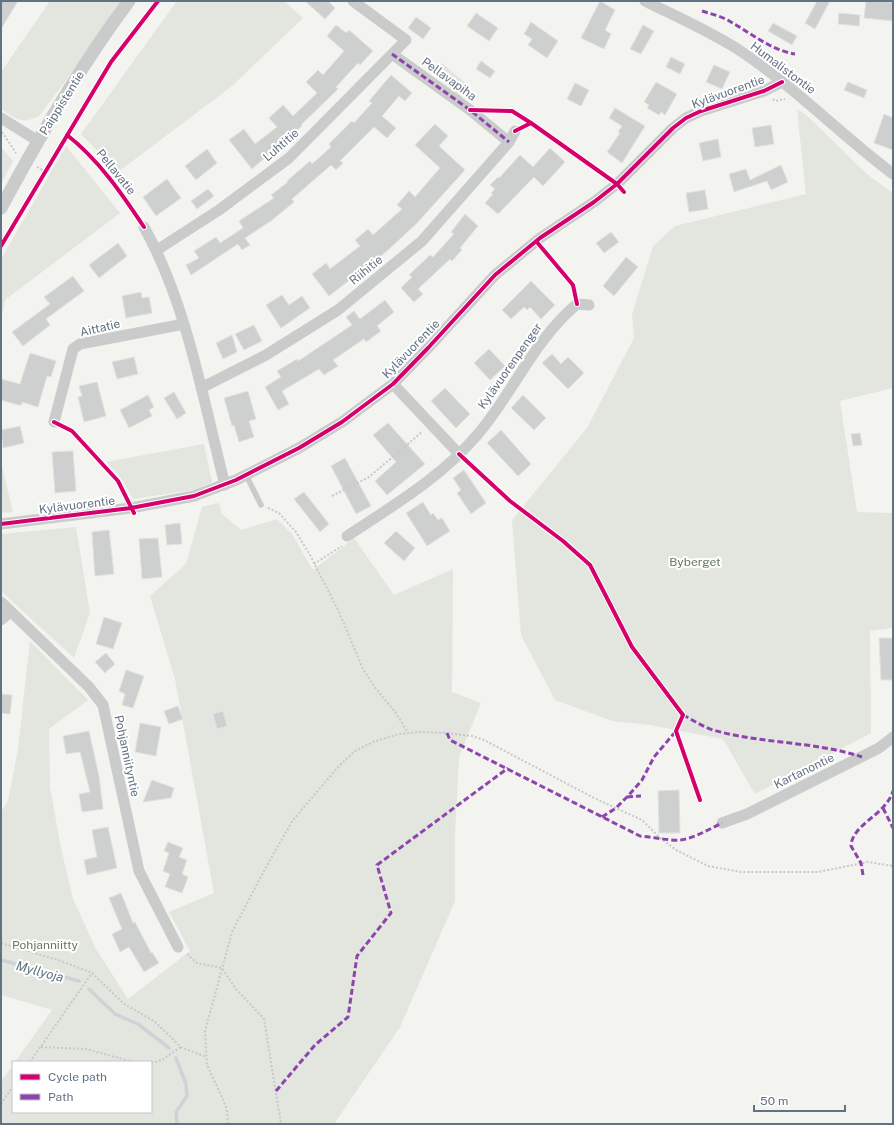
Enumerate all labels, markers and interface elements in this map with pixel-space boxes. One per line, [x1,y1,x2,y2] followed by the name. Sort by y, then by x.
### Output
[748,39,819,97] street label: Humalistontie
[419,55,479,103] street label: Pellavapiha
[37,68,87,138] street label: Paippistentie
[690,72,766,112] street label: Kylävuorentie
[260,126,302,164] street label: Luhtitie
[93,146,139,198] street label: Pellavatie
[347,252,386,288] street label: Riihitie
[78,317,122,339] street label: Aittatie
[379,317,443,381] street label: Kylävuorentie
[475,320,545,412] street label: Kylävuorenpenger
[38,493,116,517] street label: Kylävuorentie
[669,555,721,569] park label: Byberget
[112,714,143,798] street label: Pohjanniityntie
[772,750,837,792] street label: Kartanontie
[12,938,79,952] park label: Pohjanniitty
[14,958,65,985] water label: Myllyoja
[12,1061,152,1113] legend
[48,1070,107,1084] text: Cycle path
[754,1087,845,1113] scale bar
[48,1090,74,1104] text: Path
[760,1094,788,1108] text: 50 m

